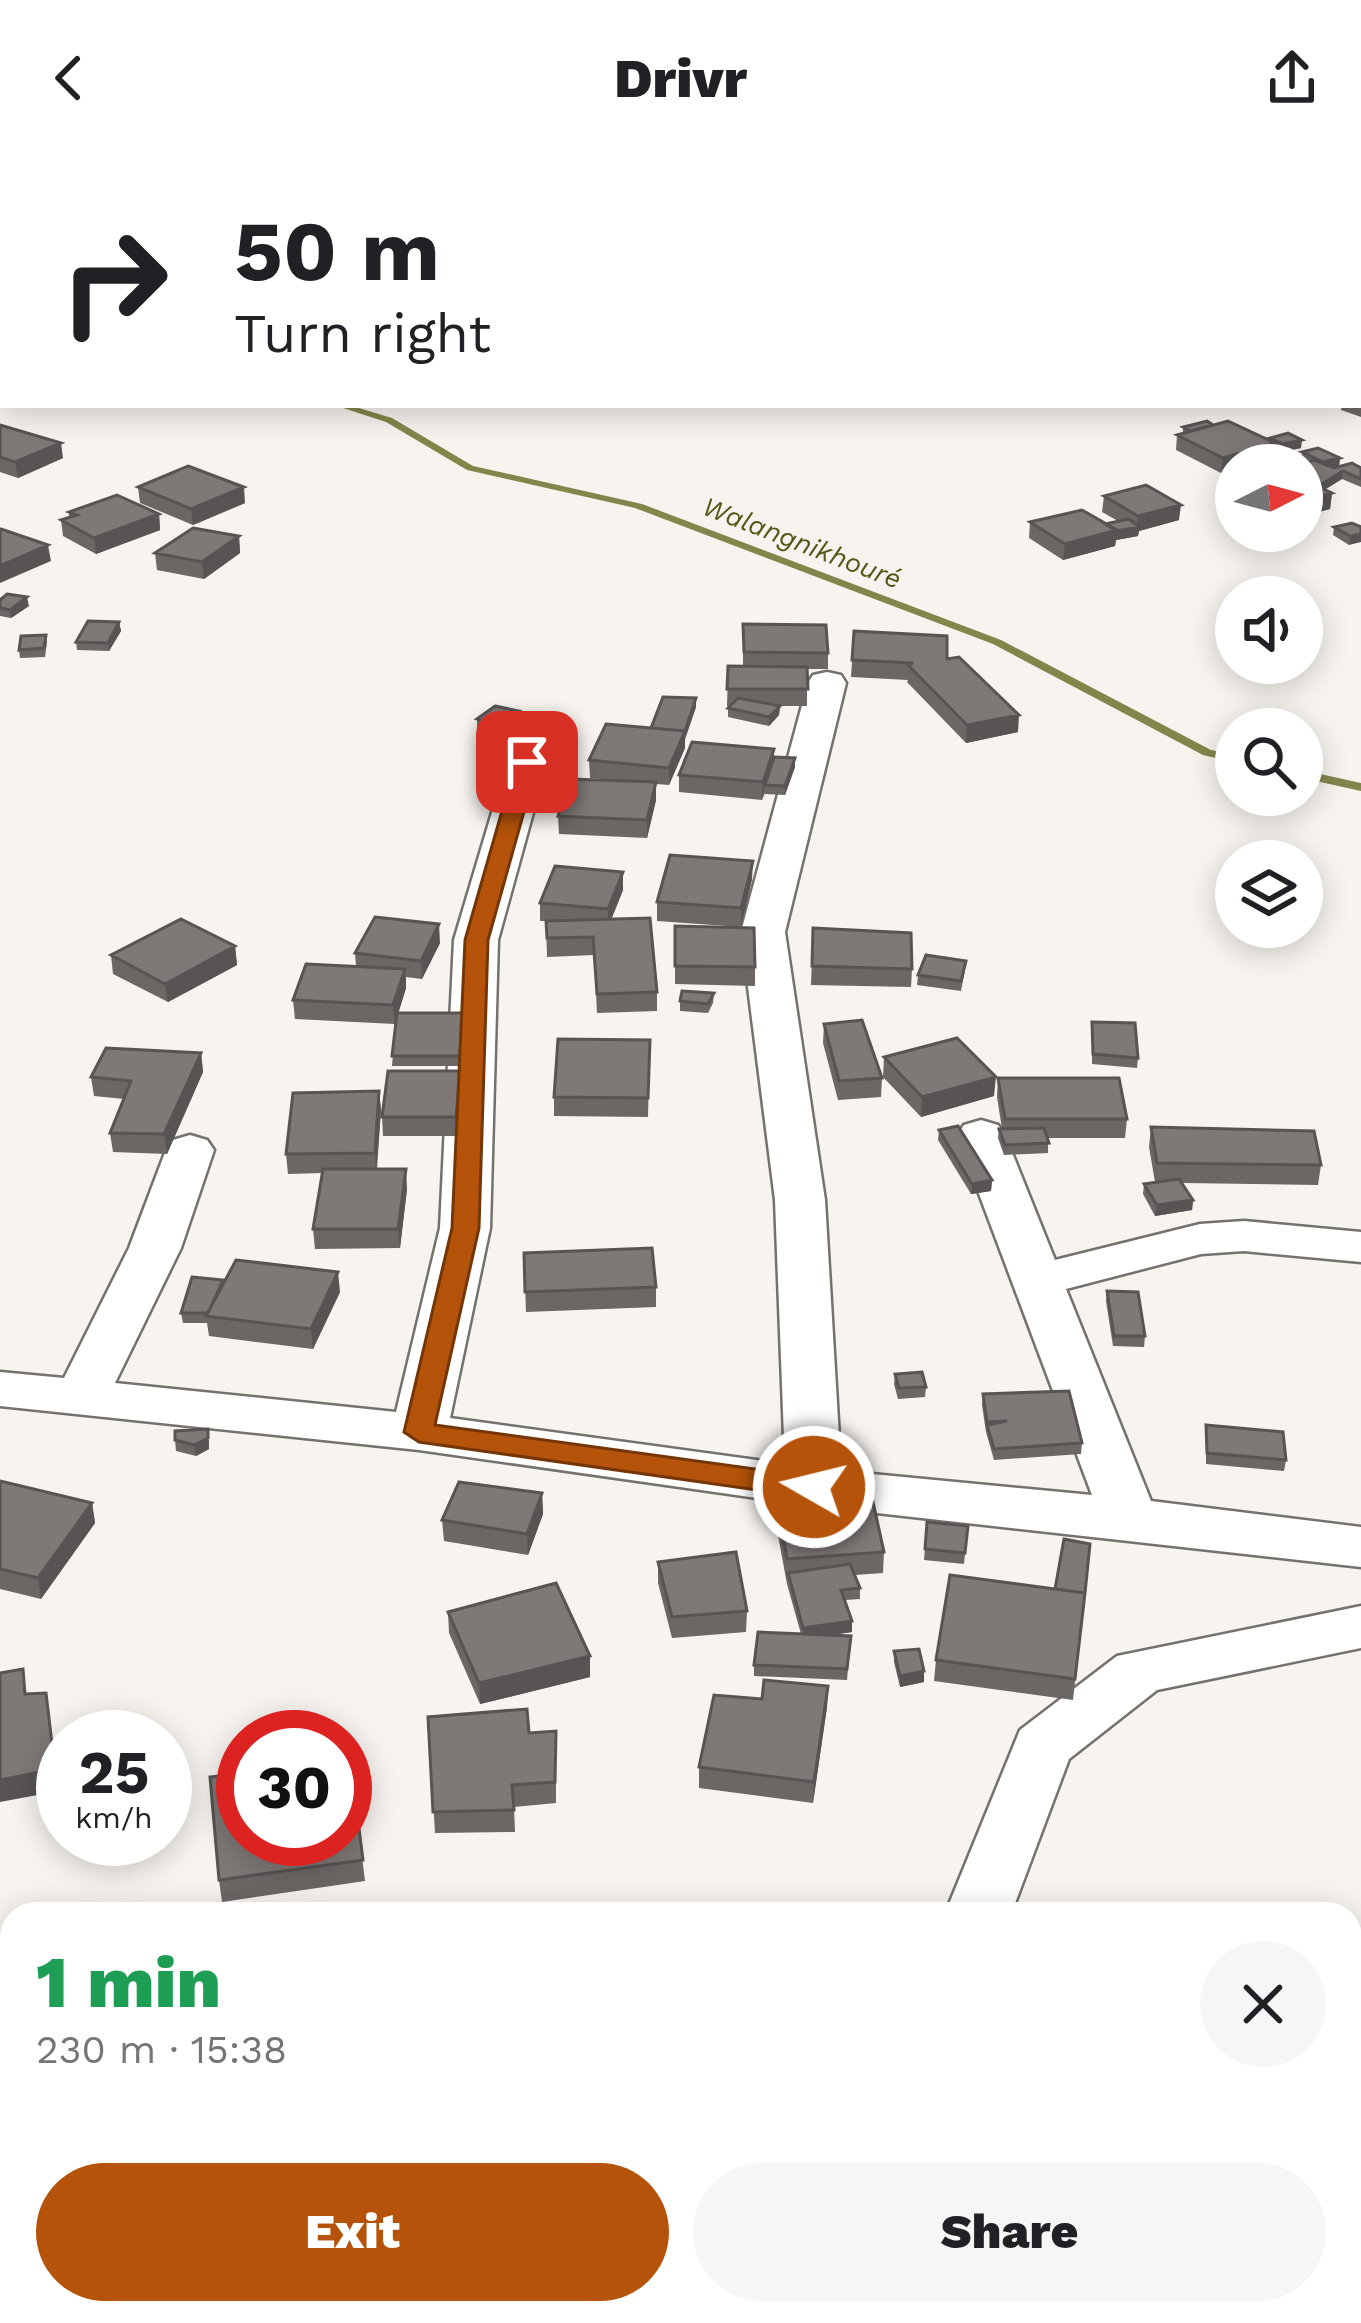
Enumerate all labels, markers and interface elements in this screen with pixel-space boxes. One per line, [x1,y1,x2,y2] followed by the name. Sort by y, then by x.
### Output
[36,45,102,111] icon: back
[1259,45,1325,111] icon: share
[614,47,747,110] text: Drivr
[234,202,440,300] text: 50 m
[36,204,192,360] icon: right
[234,302,491,365] text: Turn right
[1215,444,1323,552] north arrow
[1215,444,1323,948] map controls
[698,490,906,596] water label: Walangnikhouré
[1215,576,1323,684] button: sound
[1215,708,1323,816] button: search
[476,711,578,813] pin
[494,729,560,795] icon: arrive
[1215,840,1323,948] button: layers
[751,1424,877,1550] position arrow
[216,1710,372,1866] speed limit sign: 30
[79,1737,149,1808] text: 25
[75,1800,153,1835] text: km/h
[36,1940,221,2024] text: 1 min
[1200,1941,1326,2067] button: close
[36,2027,287,2072] text: 230 m · 15:38
[36,2163,669,2301] button: Exit
[693,2163,1326,2301] button: Share

